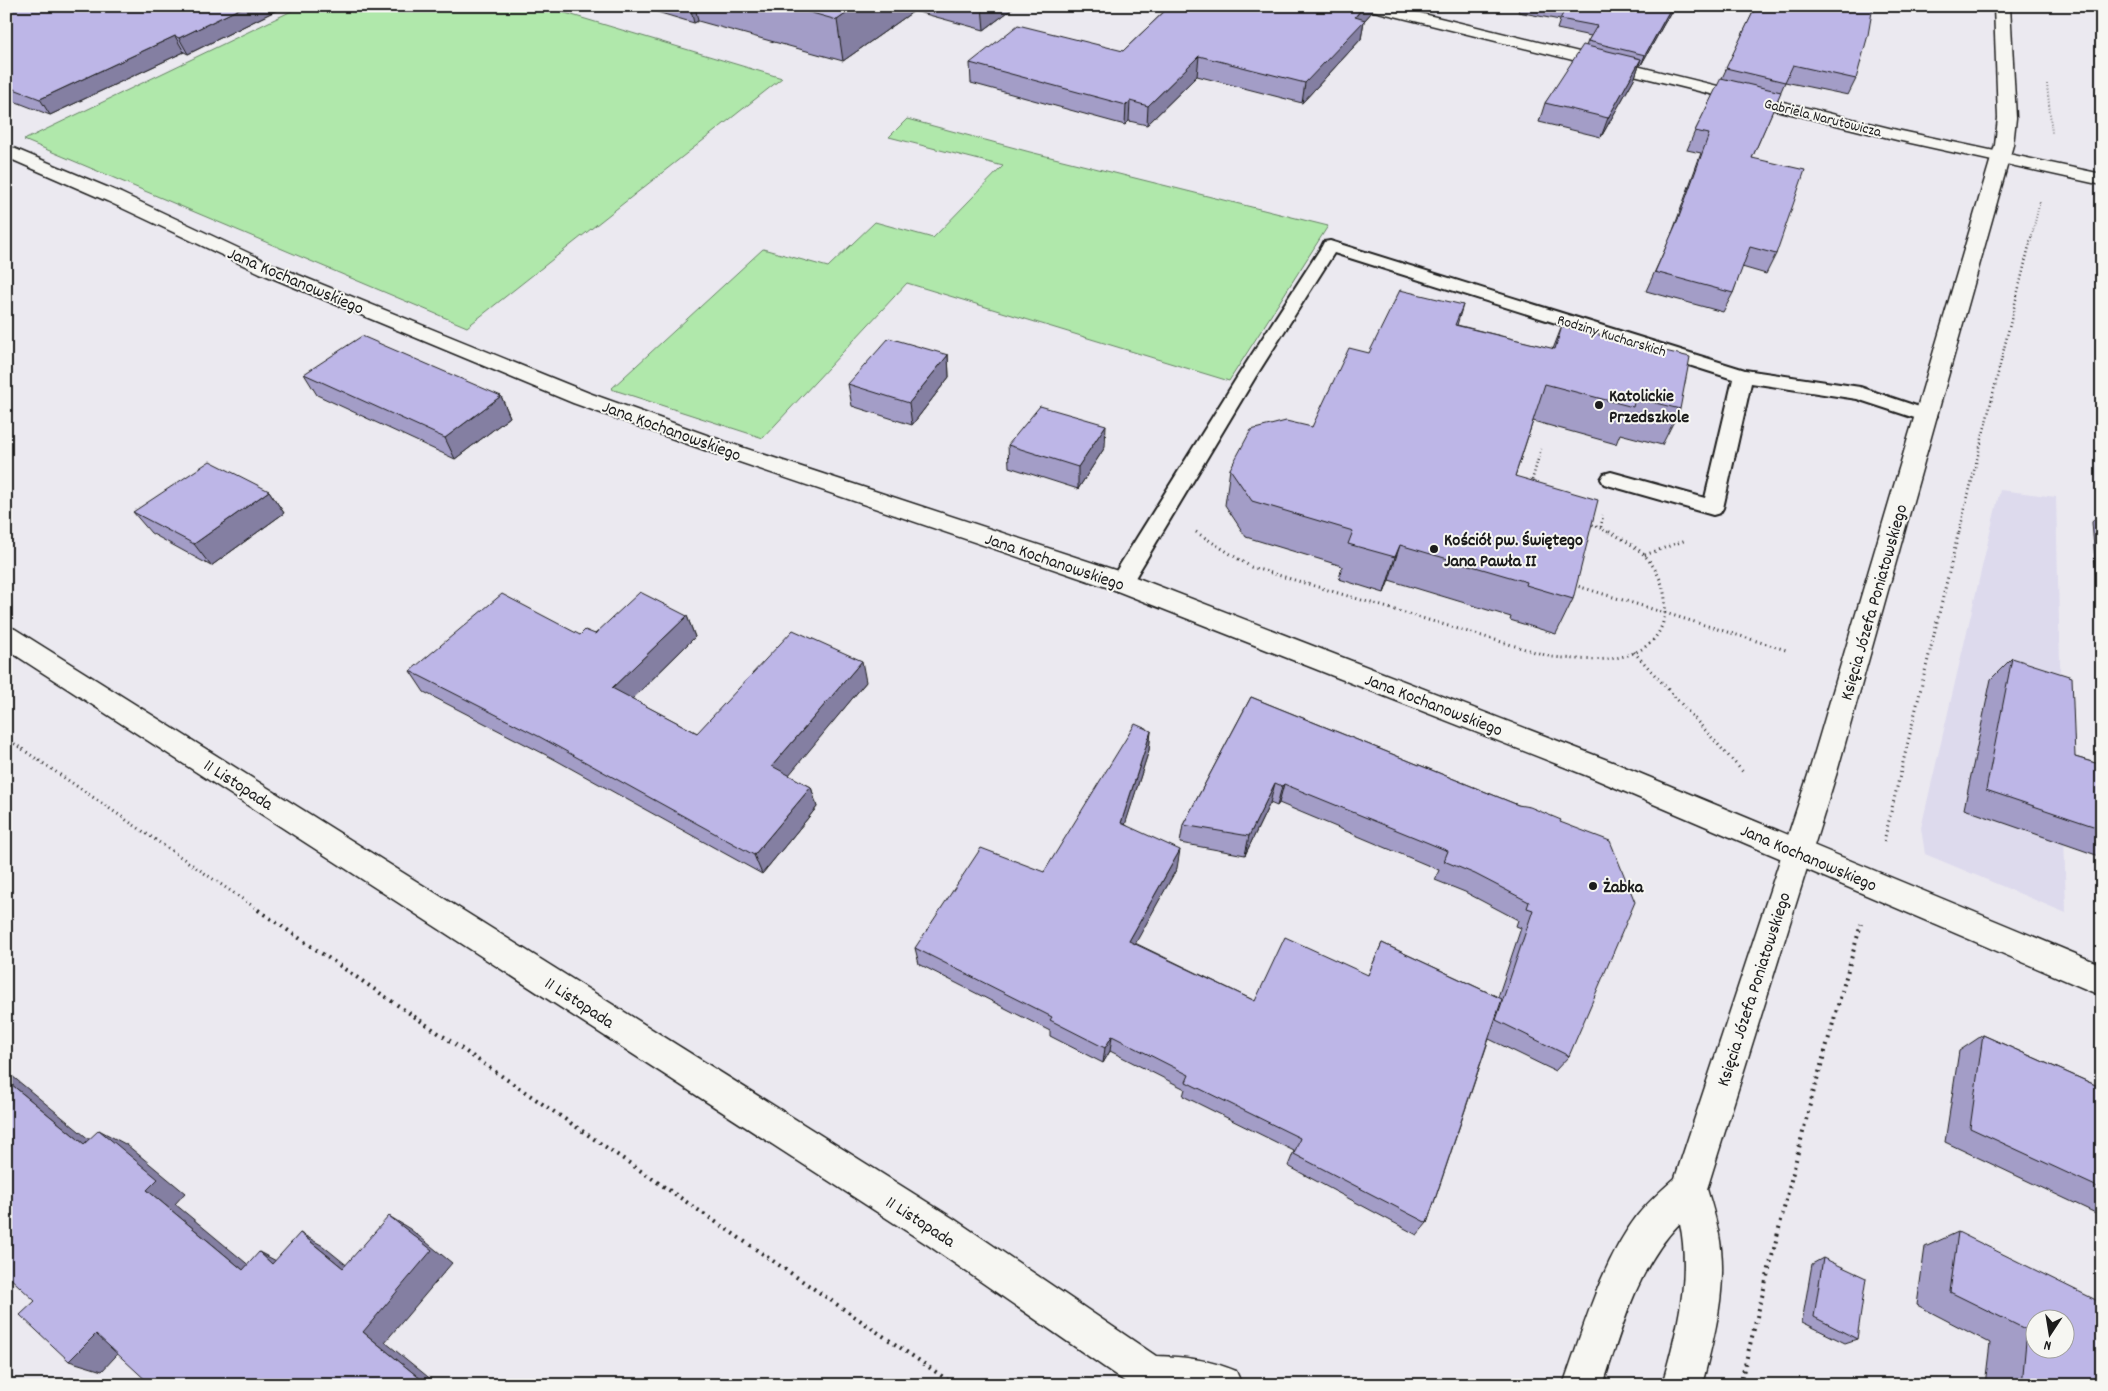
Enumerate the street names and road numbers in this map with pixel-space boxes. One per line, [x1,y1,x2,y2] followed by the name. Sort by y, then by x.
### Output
[1762,94,1884,144] street label: Gabriela Narutowicza
[223,242,367,322] street label: Jana Kochanowskiego
[1554,310,1669,364] street label: Rodziny Kucharskich
[598,396,744,469] street label: Jana Kochanowskiego
[1835,502,1915,704] street label: Księcia Józefa Poniatowskiego
[981,528,1127,599] street label: Jana Kochanowskiego
[1360,668,1506,744] street label: Jana Kochanowskiego
[198,754,278,818] street label: 11 Listopada
[1736,819,1880,899] street label: Jana Kochanowskiego
[1712,889,1799,1090] street label: Księcia Józefa Poniatowskiego
[539,972,619,1036] street label: 11 Listopada
[880,1191,960,1255] street label: 11 Listopada

